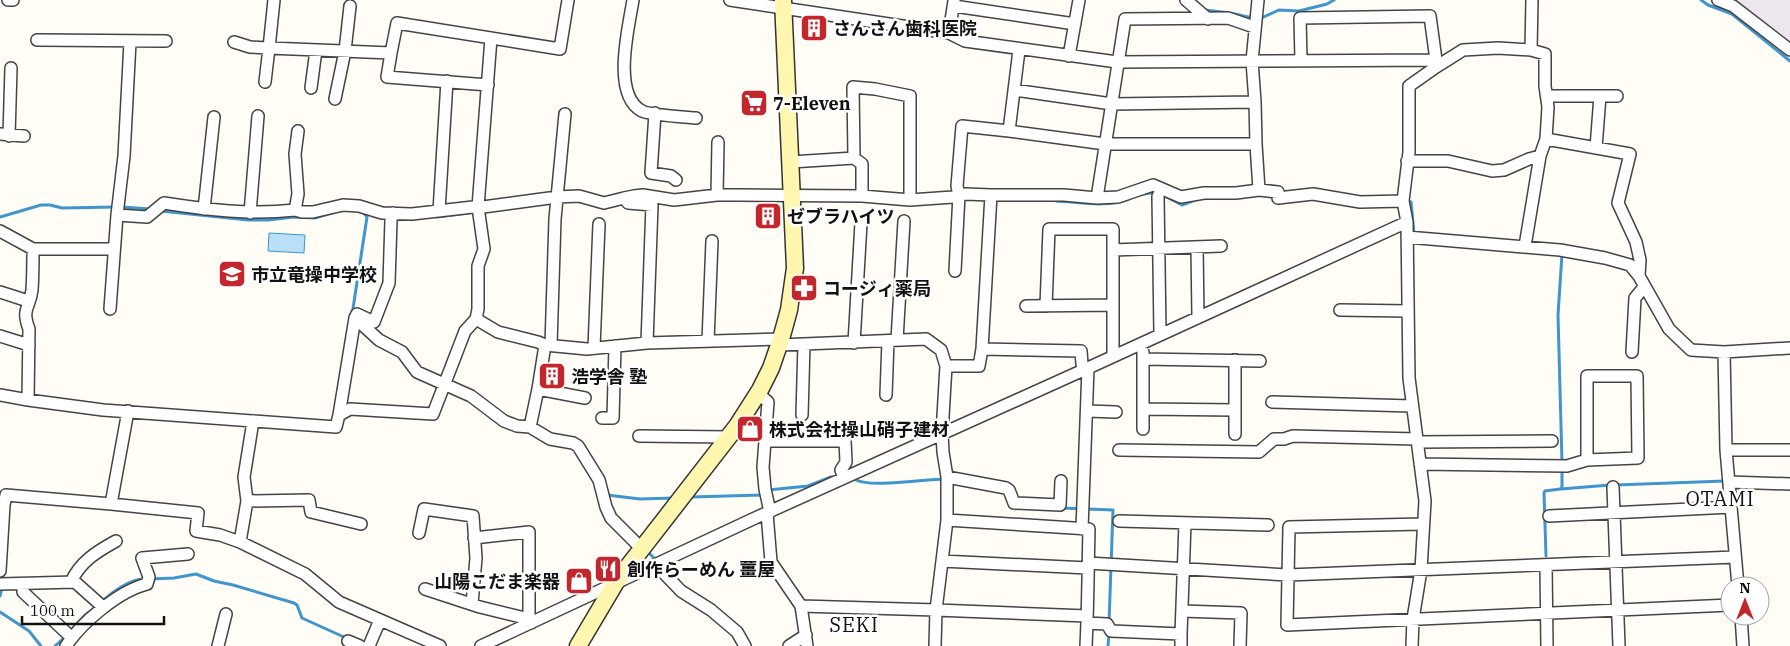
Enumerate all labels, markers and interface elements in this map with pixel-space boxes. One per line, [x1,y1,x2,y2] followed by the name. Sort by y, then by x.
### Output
[799,13,829,43] building icon: さんさん歯科医院
[833,17,977,40] place label: さんさん歯科医院
[739,88,769,118] supermarket icon: 7-Eleven
[773,92,851,115] place label: 7-Eleven
[753,201,783,231] building icon: ゼブラハイツ
[787,205,894,228] place label: ゼブラハイツ
[217,259,247,289] school or university icon: 市立竜操中学校
[251,263,377,286] place label: 市立竜操中学校
[789,273,819,303] pharmacy icon: コージィ薬局
[823,277,931,300] place label: コージィ薬局
[537,361,567,391] building icon: 浩学舎 塾
[571,365,647,388] place label: 浩学舎 塾
[735,414,765,444] shop icon: 株式会社操山硝子建材
[769,418,949,441] place label: 株式会社操山硝子建材
[1685,485,1755,512] district label: OTAMI
[593,554,623,584] restaurant icon: 創作らーめん 薑屋
[627,558,775,581] place label: 創作らーめん 薑屋
[564,566,594,596] shop icon: 山陽こだま楽器
[434,570,560,593] place label: 山陽こだま楽器
[1720,576,1770,626] north arrow
[1739,579,1751,597] text: N
[22,594,165,626] scale bar
[30,601,75,620] text: 100 m
[829,611,879,638] district label: SEKI

